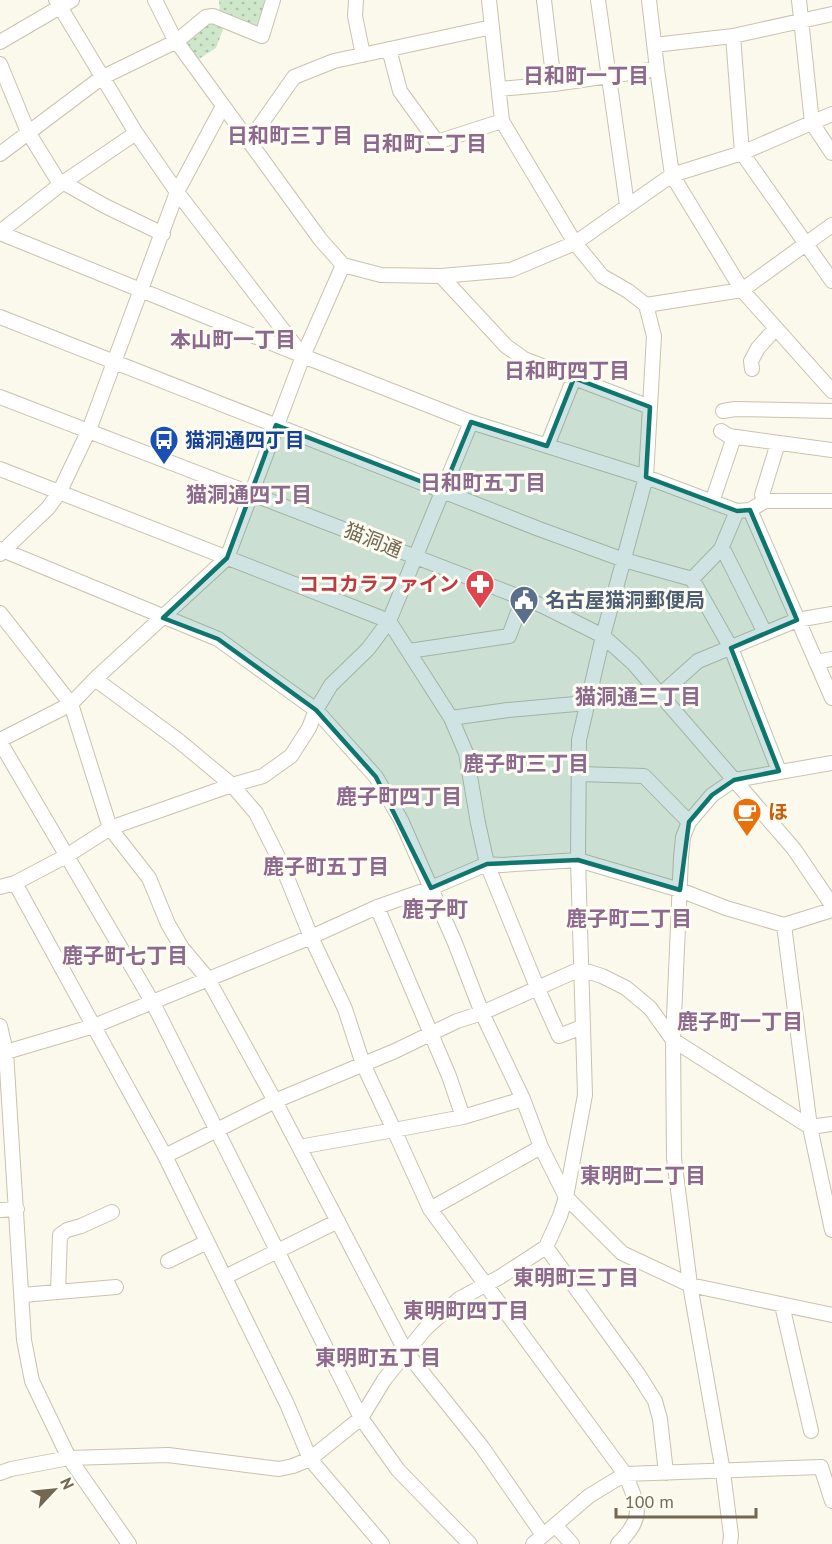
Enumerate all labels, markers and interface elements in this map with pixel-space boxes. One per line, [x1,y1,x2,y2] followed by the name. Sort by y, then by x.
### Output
[523,62,649,89] district label: 日和町一丁目
[227,122,353,149] district label: 日和町三丁目
[361,130,487,157] district label: 日和町二丁目
[170,326,296,353] district label: 本山町一丁目
[504,357,630,384] district label: 日和町四丁目
[148,424,180,466] bus stop icon: 猫洞通四丁目
[185,427,305,453] place label: 猫洞通四丁目
[420,469,546,496] district label: 日和町五丁目
[186,481,312,508] district label: 猫洞通四丁目
[340,517,406,563] street label: 猫洞通
[464,568,496,610] pharmacy icon: ココカラファイン
[299,571,459,597] place label: ココカラファイン
[508,584,540,626] public building icon: 名古屋猫洞郵便局
[545,587,705,613] place label: 名古屋猫洞郵便局
[575,683,701,710] district label: 猫洞通三丁目
[463,750,589,777] district label: 鹿子町三丁目
[336,783,462,810] district label: 鹿子町四丁目
[731,796,763,838] cafe icon: ほ
[768,799,788,825] place label: ほ
[263,853,389,880] district label: 鹿子町五丁目
[402,895,468,923] district label: 鹿子町
[566,905,692,932] district label: 鹿子町二丁目
[62,942,188,969] district label: 鹿子町七丁目
[677,1008,803,1035] district label: 鹿子町一丁目
[580,1162,706,1189] district label: 東明町二丁目
[513,1264,639,1291] district label: 東明町三丁目
[403,1297,529,1324] district label: 東明町四丁目
[315,1344,441,1371] district label: 東明町五丁目
[24,1460,84,1520] north arrow
[56,1474,79,1493] text: N
[616,1481,756,1519] scale bar
[625,1490,674,1513] text: 100 m

